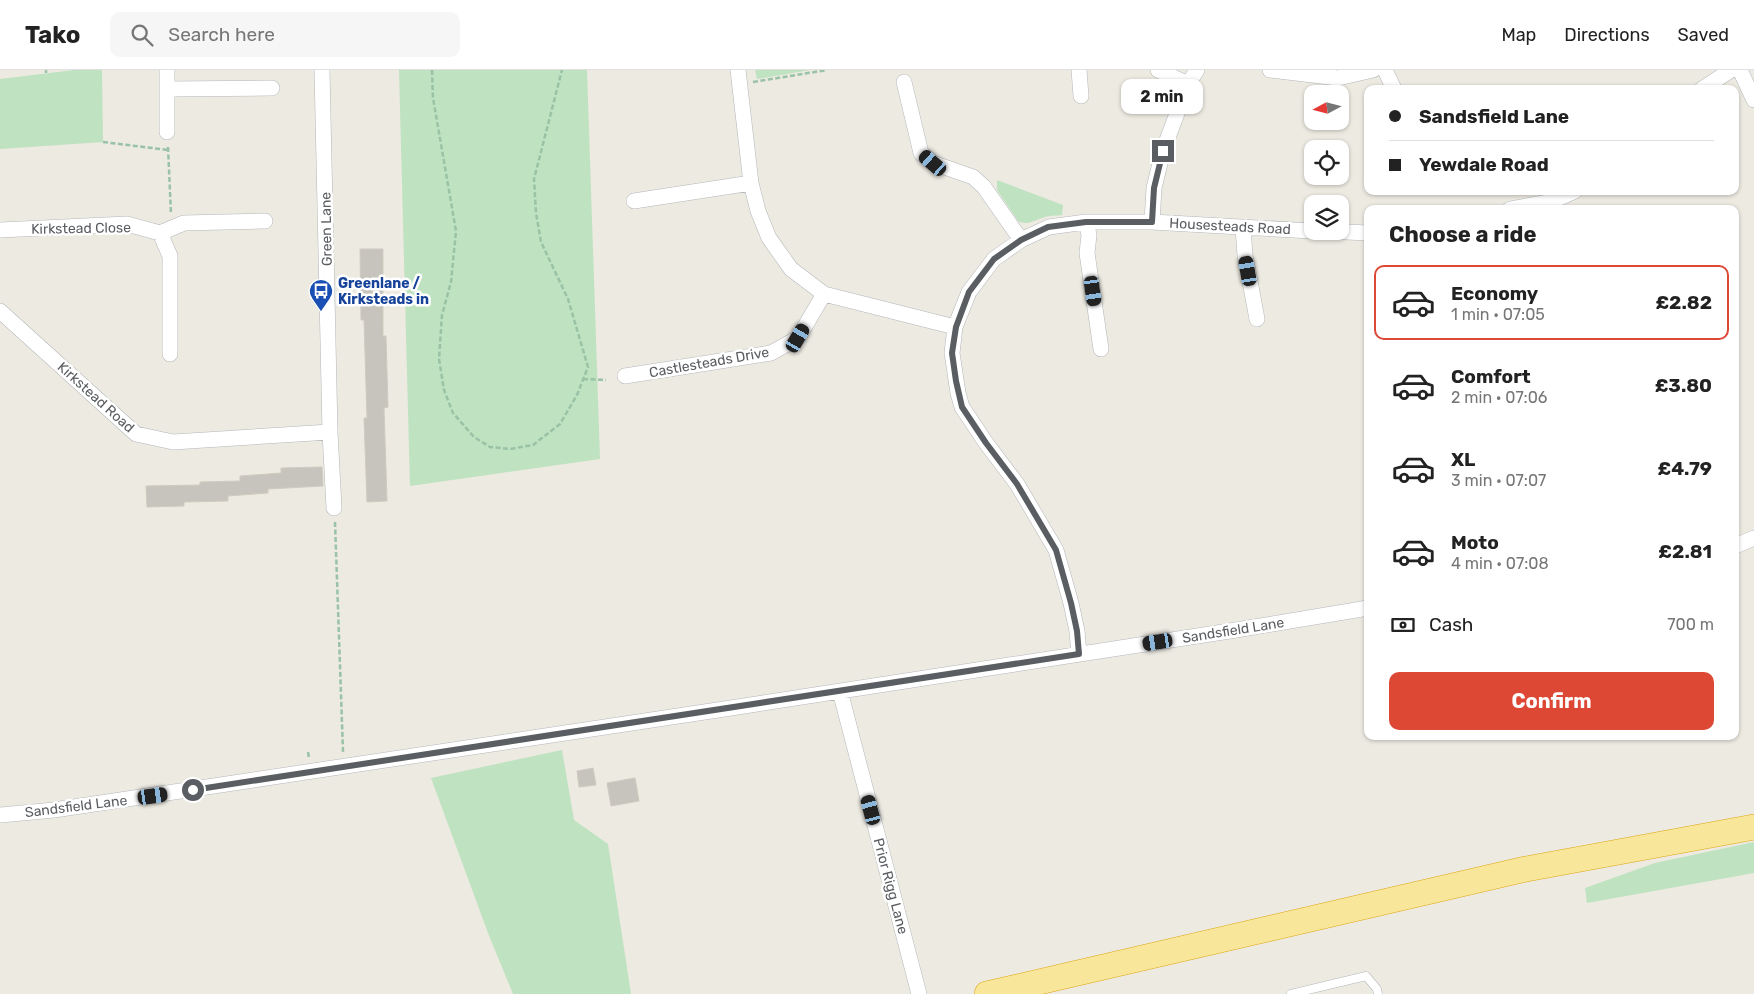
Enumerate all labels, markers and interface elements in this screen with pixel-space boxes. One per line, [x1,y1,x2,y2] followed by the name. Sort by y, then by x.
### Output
[110,12,460,57] search box
[25,21,80,49] text: Tako
[128,21,156,49] icon: search
[168,23,275,46] text: Search here
[1501,24,1536,46] text: Map
[1564,24,1650,46] text: Directions
[1678,24,1729,46] text: Saved
[1122,78,1204,114] callout: 2 min
[1304,85,1349,130] north arrow
[1304,85,1349,240] map controls
[1140,87,1184,106] text: 2 min
[1419,105,1569,128] text: Sandsfield Lane
[1152,140,1174,162] route end
[1304,140,1349,185] button: locate
[916,147,949,179] car
[1419,153,1549,176] text: Yewdale Road
[317,192,336,266] street label: Green Lane
[1304,195,1349,240] button: layers
[1169,215,1291,238] street label: Housesteads Road
[31,219,131,238] street label: Kirkstead Close
[1389,221,1536,248] text: Choose a ride
[1238,255,1257,287] car
[338,275,429,308] place label: Greenlane / Kirksteads in
[1083,275,1102,307] car
[308,278,334,312] bus stop icon: Greenlane / Kirksteads in
[1391,280,1436,325] icon: car
[1451,282,1538,305] text: Economy
[1655,291,1712,314] text: £2.82
[1451,305,1545,324] text: 1 min · 07:05
[784,321,811,355] car
[648,344,771,381] street label: Castlesteads Drive
[54,358,138,436] street label: Kirkstead Road
[1391,363,1436,408] icon: car
[1451,365,1531,388] text: Comfort
[1655,374,1712,397] text: £3.80
[1451,388,1548,407] text: 2 min · 07:06
[1391,446,1436,491] icon: car
[1451,448,1475,471] text: XL
[1658,457,1712,480] text: £4.79
[1451,471,1546,490] text: 3 min · 07:07
[1391,529,1436,574] icon: car
[1451,531,1499,554] text: Moto
[1658,540,1712,563] text: £2.81
[1451,554,1549,573] text: 4 min · 07:08
[1389,611,1417,639] icon: cash
[1429,613,1473,636] text: Cash
[1181,614,1285,647] street label: Sandsfield Lane
[1667,615,1714,634] text: 700 m
[1142,632,1173,652] car
[1389,672,1714,730] button: Confirm
[182,779,204,801] route start
[137,786,168,806] car
[24,792,128,821] street label: Sandsfield Lane
[859,794,882,826] car
[870,836,912,936] street label: Prior Rigg Lane

